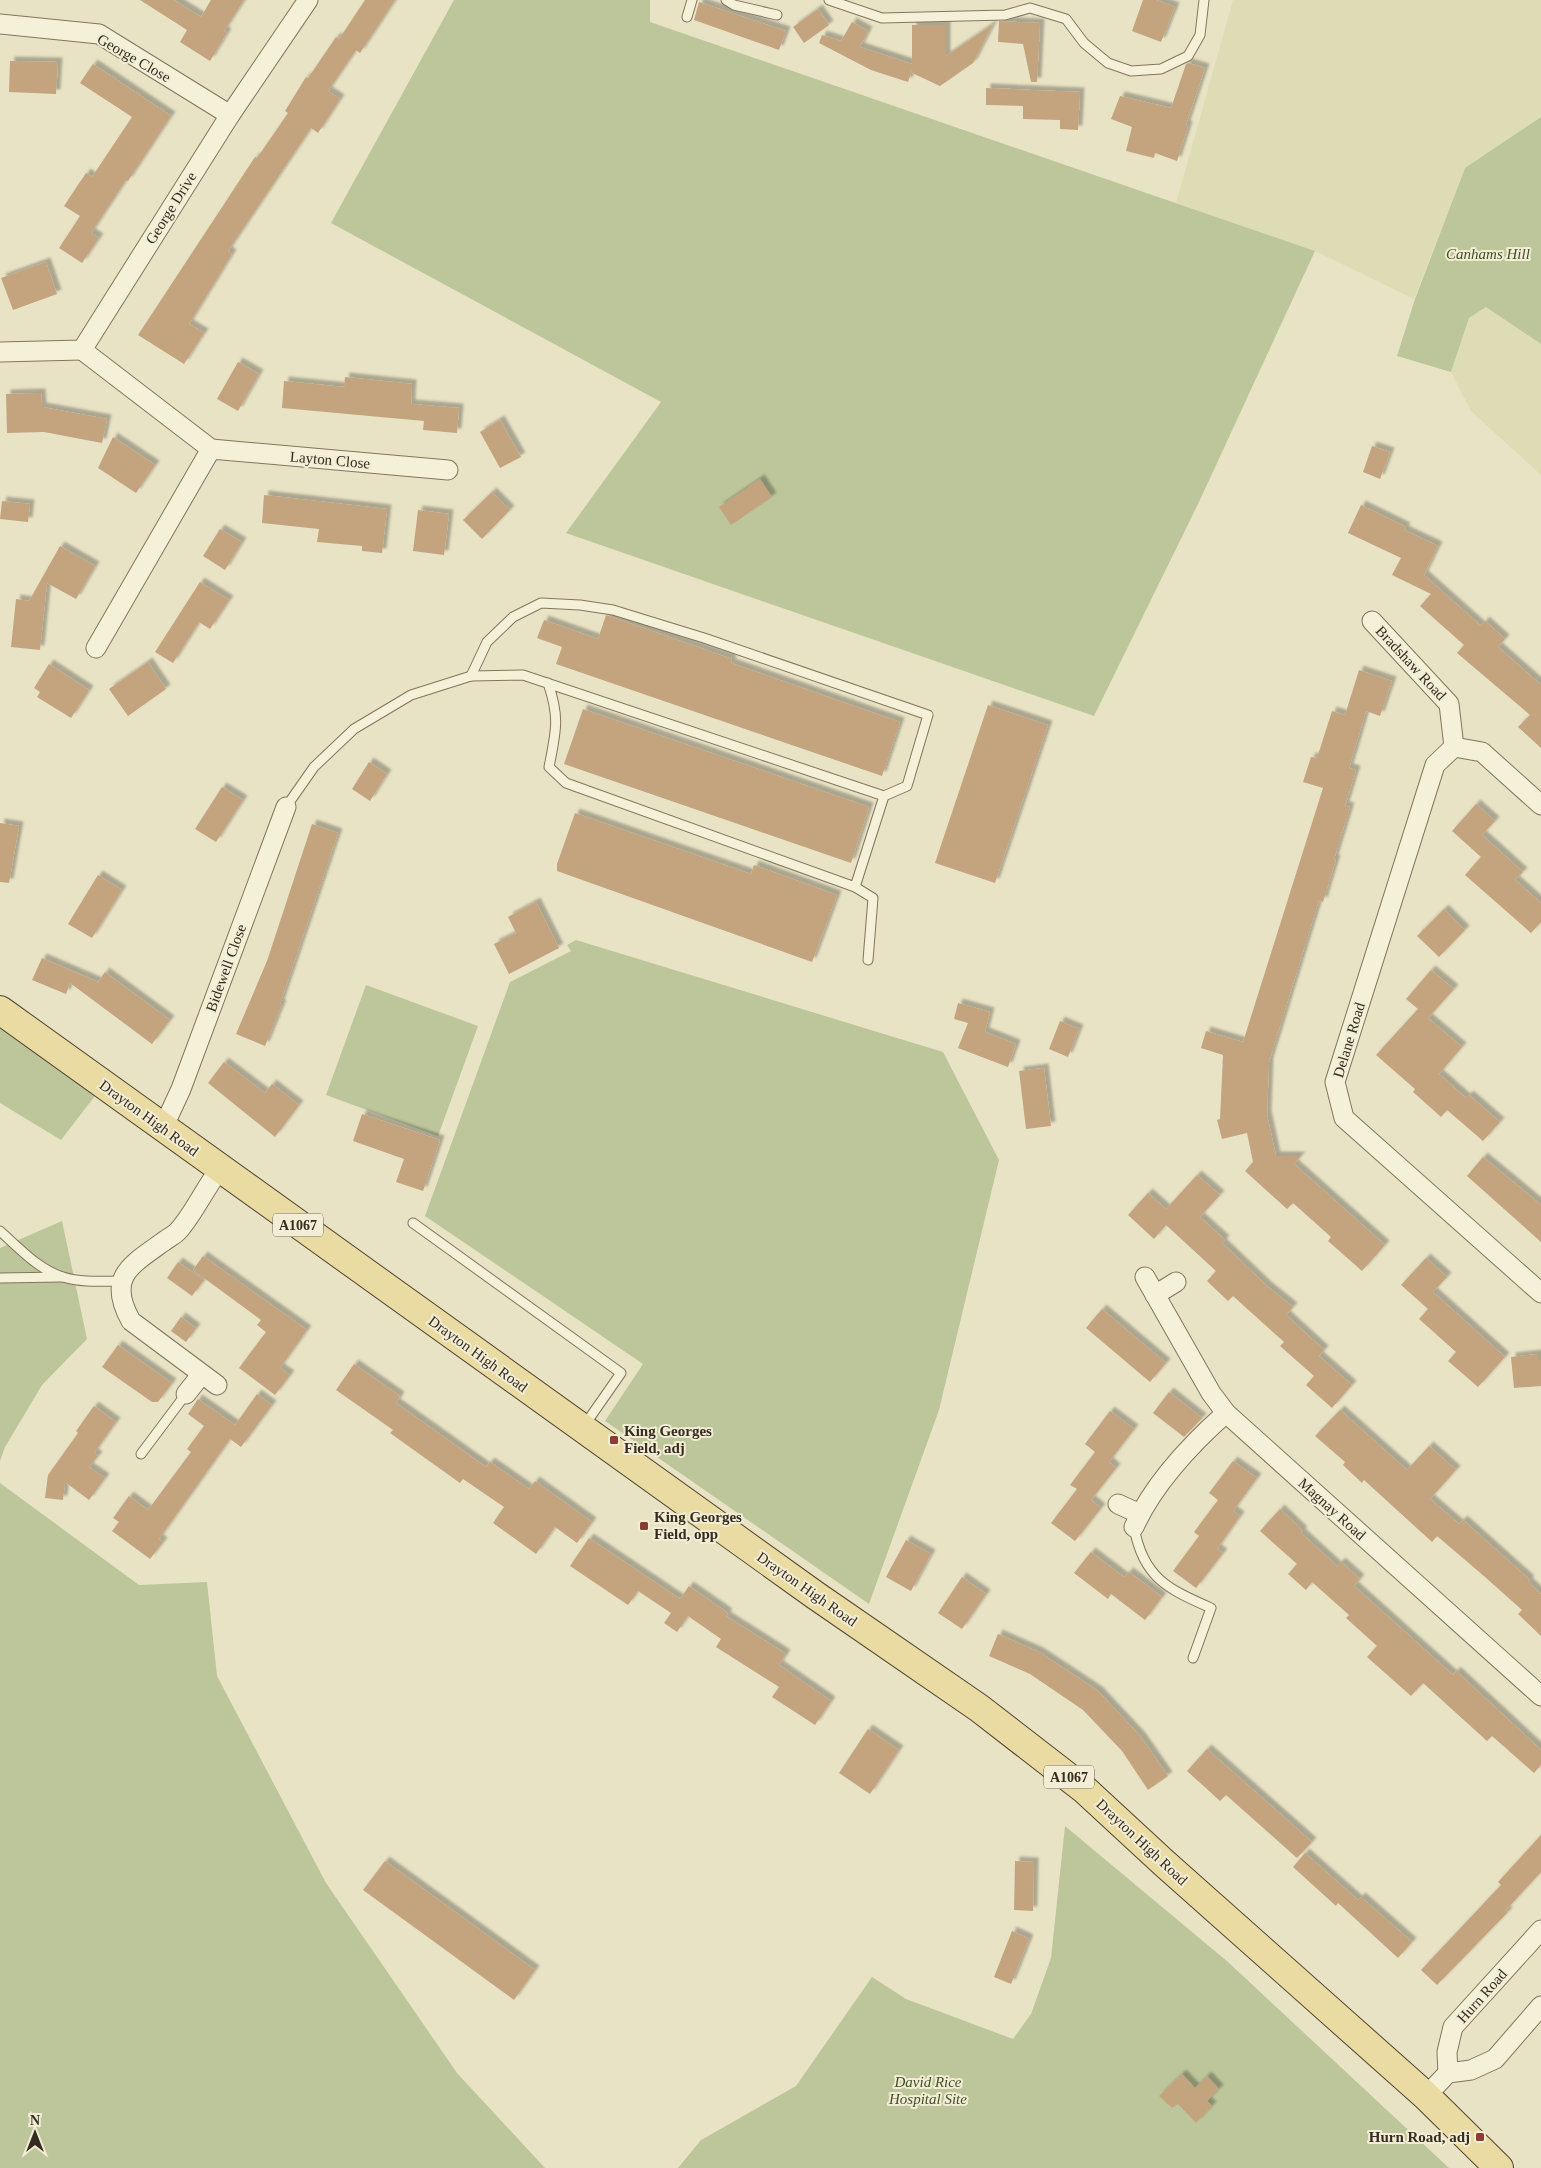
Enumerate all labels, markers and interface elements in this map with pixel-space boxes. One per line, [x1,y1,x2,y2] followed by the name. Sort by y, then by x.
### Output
[95,31,174,86] street label: George Close
[143,169,200,247] street label: George Drive
[1446,246,1530,262] park label: Canhams Hill
[289,449,371,472] street label: Layton Close
[1373,623,1450,704] street label: Bradshaw Road
[203,922,249,1014] street label: Bidewell Close
[1330,1000,1368,1080] street label: Delane Road
[96,1077,202,1160] street label: Drayton High Road
[273,1214,323,1236] road number: A1067
[425,1313,531,1396] street label: Drayton High Road
[624,1423,712,1456] place label: King Georges Field, adj
[608,1434,620,1446] marker: King Georges Field, adj
[1295,1475,1369,1544] street label: Magnay Road
[654,1509,742,1542] place label: King Georges Field, opp
[638,1520,650,1532] marker: King Georges Field, opp
[754,1549,860,1630] street label: Drayton High Road
[1044,1765,1094,1788] road number: A1067
[1093,1796,1191,1889] street label: Drayton High Road
[1454,1966,1510,2026] street label: Hurn Road
[888,2074,967,2107] park label: David Rice Hospital Site
[10,2108,60,2158] north arrow
[30,2113,40,2128] text: N
[1369,2129,1470,2145] place label: Hurn Road, adj
[1474,2131,1486,2143] marker: Hurn Road, adj

